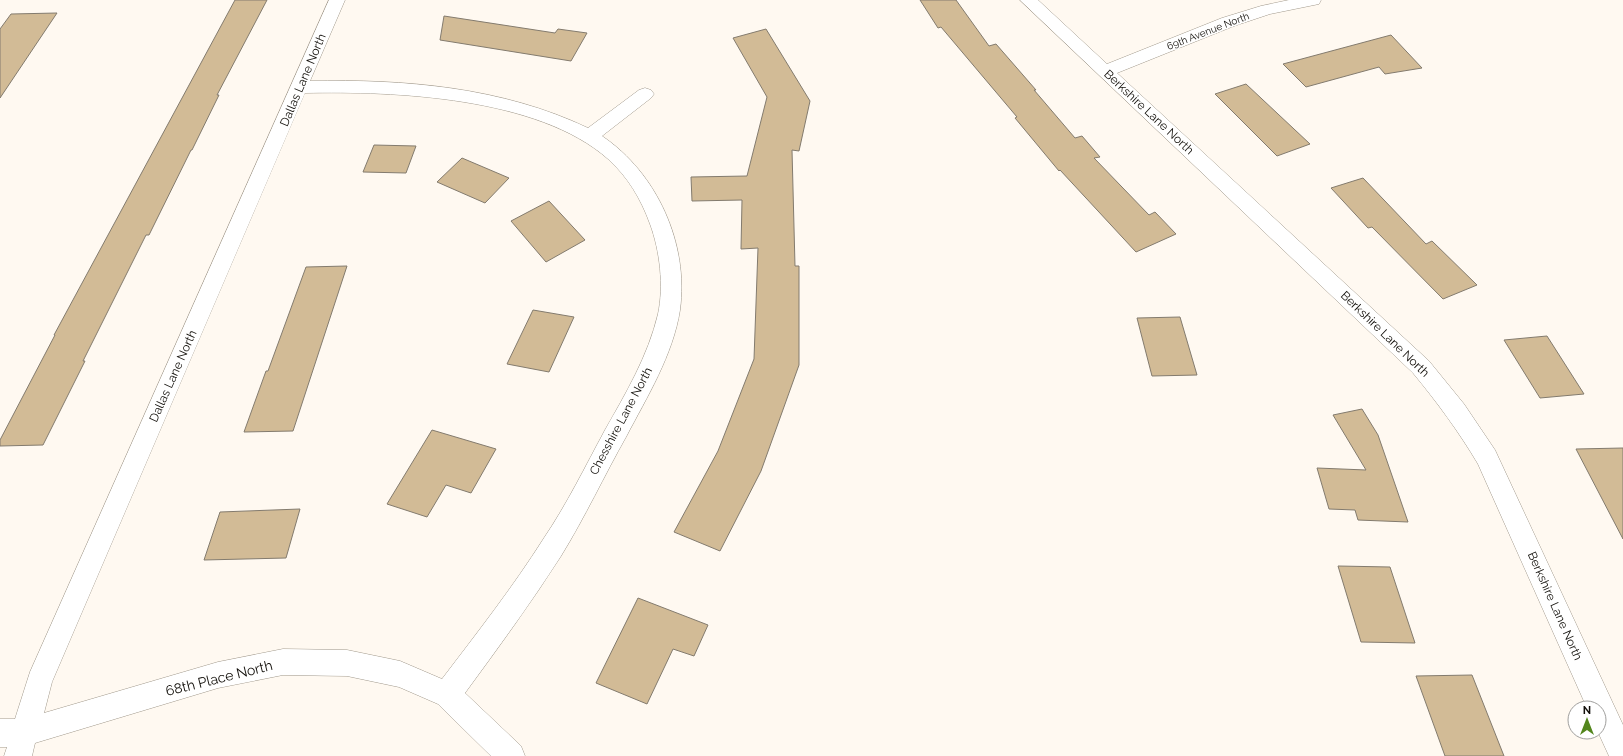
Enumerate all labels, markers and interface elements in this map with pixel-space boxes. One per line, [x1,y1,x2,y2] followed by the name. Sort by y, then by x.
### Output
[1165,10,1251,52] street label: 69th Avenue North
[277,32,329,128] street label: Dallas Lane North
[1101,67,1197,157] street label: Berkshire Lane North
[1338,288,1432,380] street label: Berkshire Lane North
[146,328,200,424] street label: Dallas Lane North
[587,365,655,477] street label: Chesshire Lane North
[1525,550,1585,662] street label: Berkshire Lane North
[164,657,274,699] street label: 68th Place North
[1567,700,1607,740] north arrow
[1583,704,1591,717] text: N

